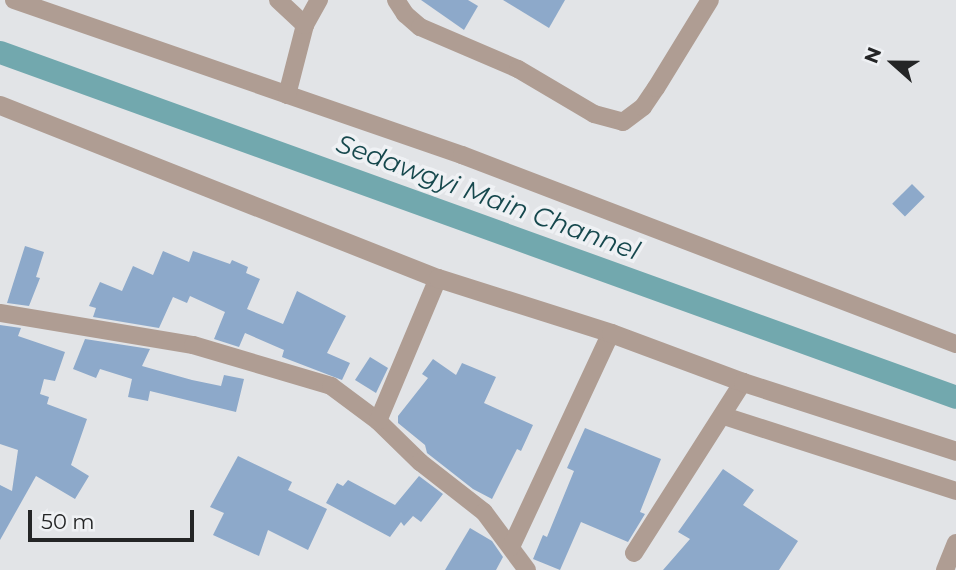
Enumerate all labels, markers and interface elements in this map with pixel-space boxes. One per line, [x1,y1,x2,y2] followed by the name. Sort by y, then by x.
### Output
[858,28,928,98] north arrow
[859,44,886,67] text: N
[332,129,644,267] water label: Sedawgyi Main Channel
[32,496,198,540] scale bar
[41,509,95,534] text: 50 m

